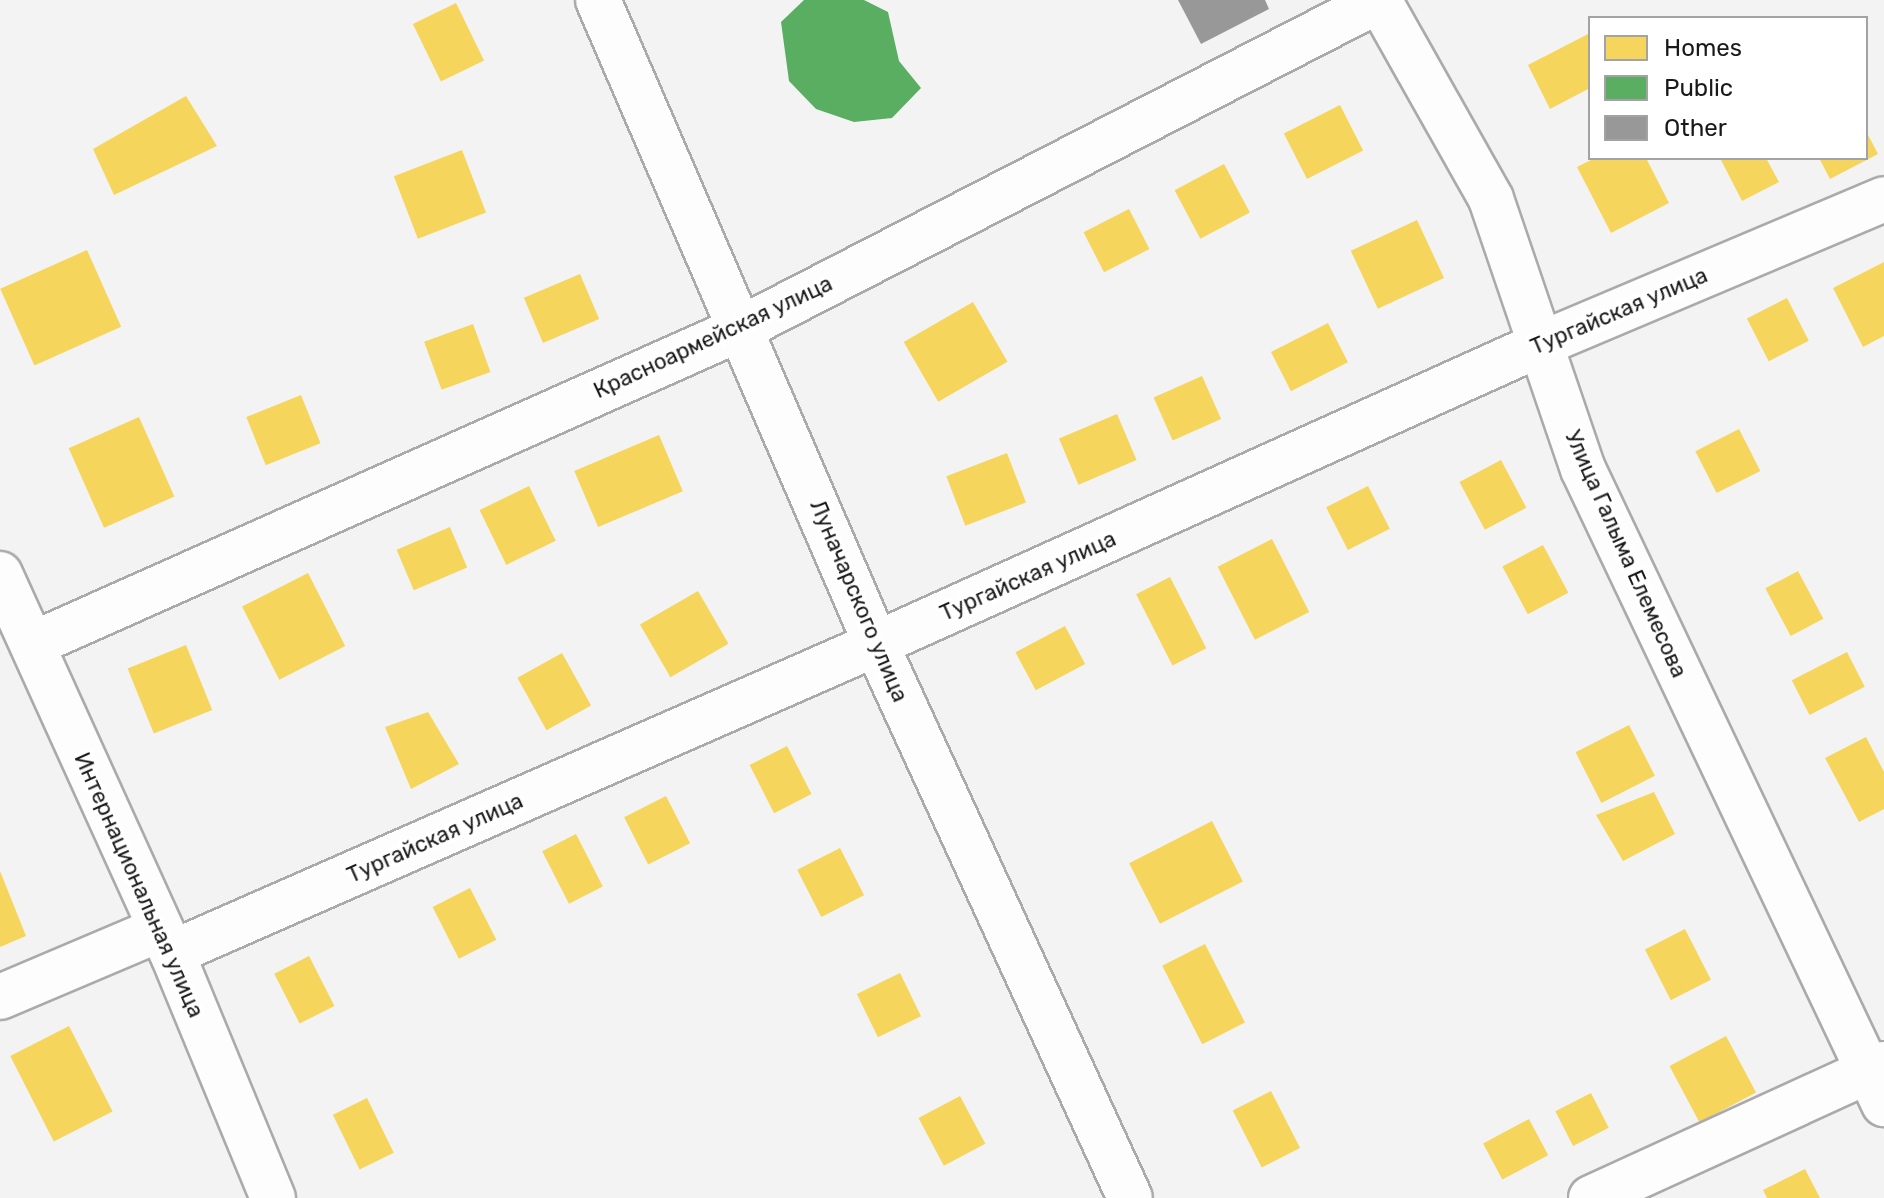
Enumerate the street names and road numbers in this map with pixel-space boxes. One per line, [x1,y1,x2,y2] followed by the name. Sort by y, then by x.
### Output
[1527,262,1711,360] street label: Тургайская улица
[590,270,836,404] street label: Красноармейская улица
[1559,426,1693,682] street label: Улица Галыма Елемесова
[804,496,914,706] street label: Луначарского улица
[936,525,1120,627] street label: Тургайская улица
[69,748,209,1022] street label: Интернациональная улица
[343,787,527,889] street label: Тургайская улица

